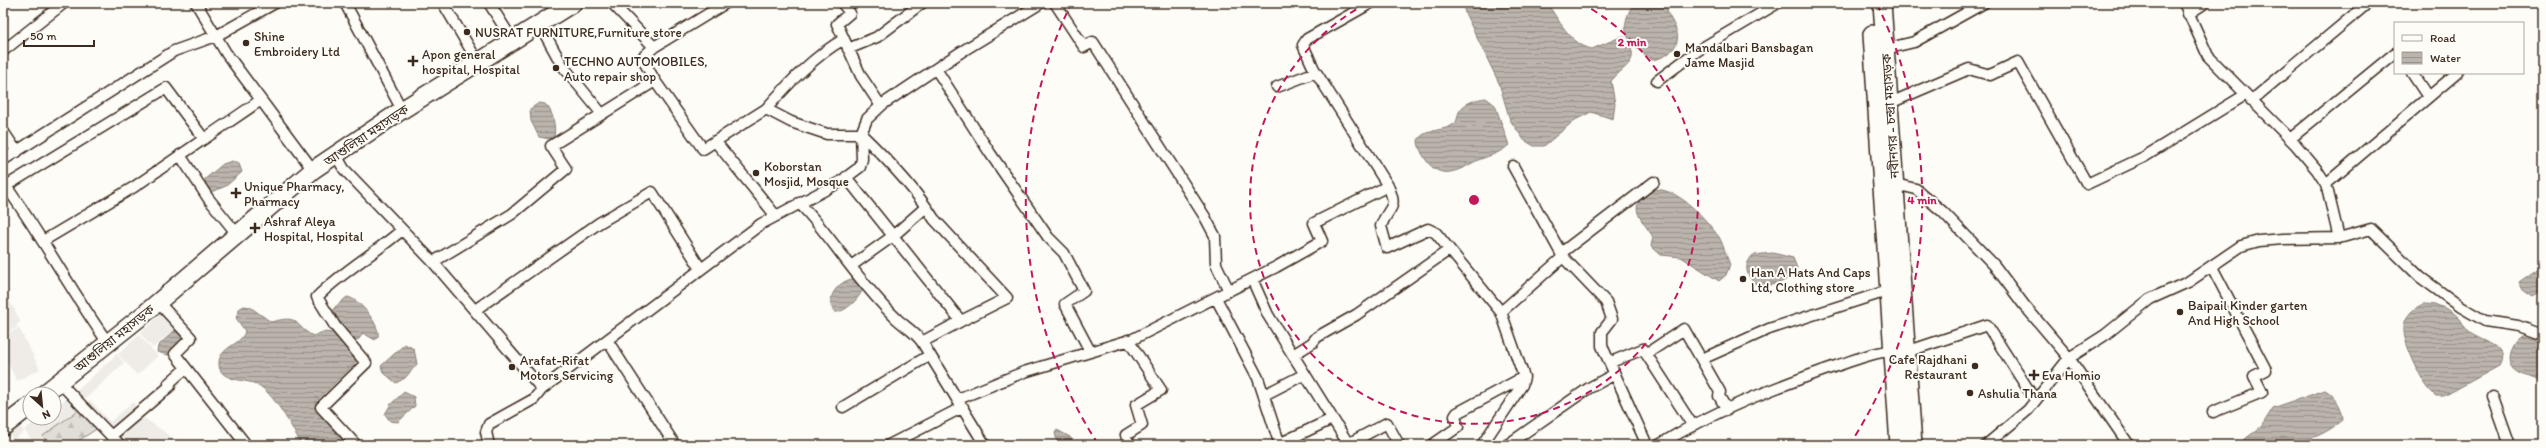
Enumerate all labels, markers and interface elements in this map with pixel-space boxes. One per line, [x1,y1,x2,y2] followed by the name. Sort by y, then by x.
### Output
[24,22,94,48] scale bar
[2394,22,2524,74] legend
[475,25,682,40] place label: NUSRAT FURNITURE,Furniture store
[462,27,472,37] marker: NUSRAT FURNITURE,Furniture store
[30,29,56,43] text: 50 m
[254,29,340,59] place label: Shine Embroidery Ltd
[2430,31,2456,45] text: Road
[1618,35,1647,49] text: 2 min
[241,38,251,48] marker: Shine Embroidery Ltd
[1685,40,1814,70] place label: Mandalbari Bansbagan Jame Masjid
[422,47,520,77] place label: Apon general hospital, Hospital
[1672,49,1682,59] marker: Mandalbari Bansbagan Jame Masjid
[2430,51,2461,65] text: Water
[1879,53,1902,180] street label: নবীনগর - চন্দ্রা মহাসড়ক
[564,54,708,84] place label: TECHNO AUTOMOBILES, Auto repair shop
[407,55,419,67] marker: Apon general hospital, Hospital
[551,63,561,73] marker: TECHNO AUTOMOBILES, Auto repair shop
[320,101,412,170] street label: আশুলিয়া মহাসড়ক
[764,159,849,189] place label: Koborstan Mosjid, Mosque
[751,168,761,178] marker: Koborstan Mosjid, Mosque
[244,179,345,209] place label: Unique Pharmacy, Pharmacy
[231,188,241,198] marker: Unique Pharmacy, Pharmacy
[1467,193,1481,207] centre of rings
[1907,193,1937,207] text: 4 min
[264,214,364,244] place label: Ashraf Aleya Hospital, Hospital
[249,222,261,234] marker: Ashraf Aleya Hospital, Hospital
[1751,265,1871,295] place label: Han A Hats And Caps Ltd, Clothing store
[1738,274,1748,284] marker: Han A Hats And Caps Ltd, Clothing store
[2188,298,2308,328] place label: Baipail Kinder garten And High School
[71,301,158,376] street label: আশুলিয়া মহাসড়ক
[2175,307,2185,317] marker: Baipail Kinder garten And High School
[1889,352,1967,382] place label: Cafe Rajdhani Restaurant
[520,353,614,383] place label: Arafat-Rifat Motors Servicing
[1970,361,1980,371] marker: Cafe Rajdhani Restaurant
[507,362,517,372] marker: Arafat-Rifat Motors Servicing
[2042,368,2101,383] place label: Eva Homio
[2029,370,2039,380] marker: Eva Homio
[22,386,62,426] north arrow
[1978,386,2058,401] place label: Ashulia Thana
[1965,388,1975,398] marker: Ashulia Thana
[40,407,53,422] text: N

